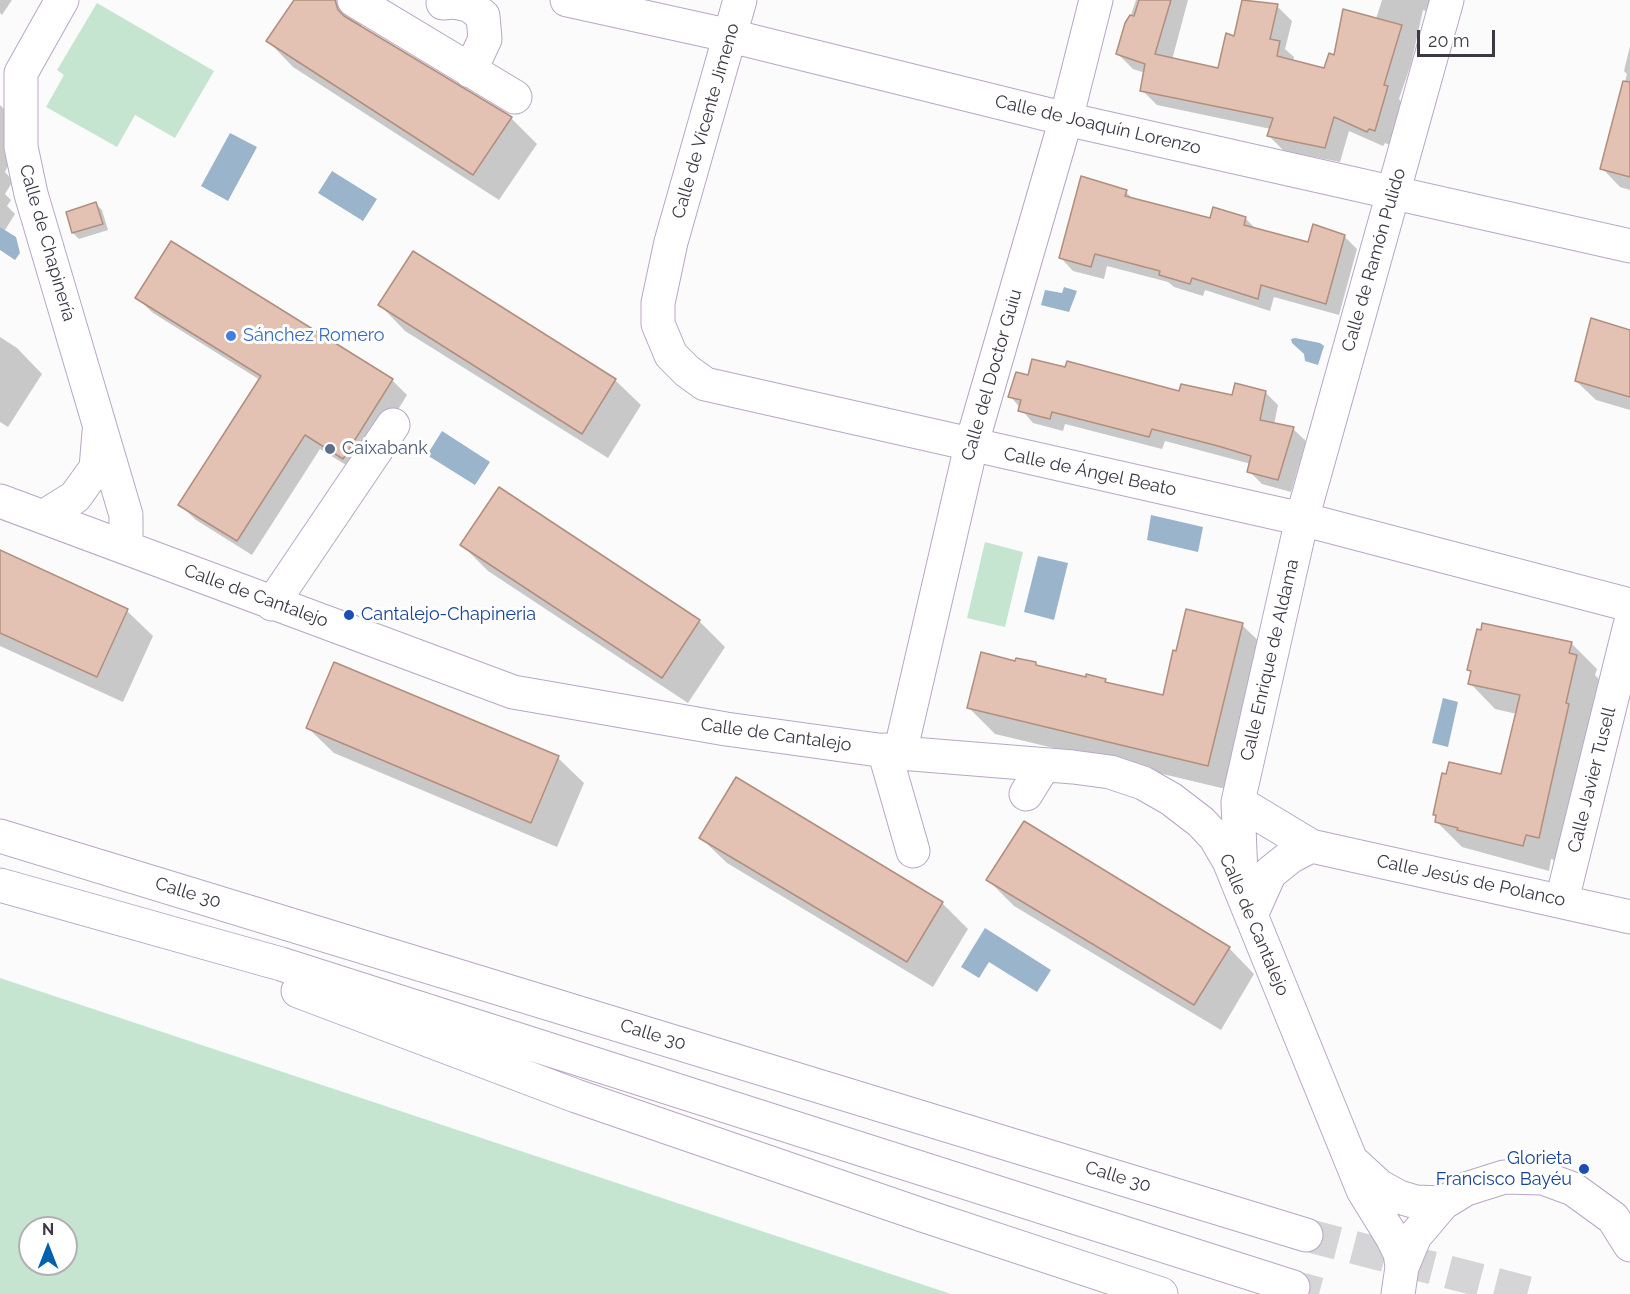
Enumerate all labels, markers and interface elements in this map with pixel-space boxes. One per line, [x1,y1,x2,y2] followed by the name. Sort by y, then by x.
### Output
[1420,18,1498,56] scale bar
[668,21,744,221] street label: Calle de Vicente Jimeno
[1428,30,1470,51] text: 20 m
[993,91,1203,159] street label: Calle de Joaquín Lorenzo
[14,162,80,324] street label: Calle de Chapinería
[1337,166,1411,354] street label: Calle de Ramón Pulido
[957,287,1027,463] street label: Calle del Doctor Guiu
[243,325,385,347] place label: Sánchez Romero
[224,329,238,343] marker: Sánchez Romero
[342,438,428,460] place label: Caixabank
[323,442,337,456] marker: Caixabank
[1002,443,1178,501] street label: Calle de Ángel Beato
[1236,557,1304,763] street label: Calle Enrique de Aldama
[181,560,331,632] street label: Calle de Cantalejo
[361,604,536,626] place label: Cantalejo-Chapineria
[342,608,356,622] marker: Cantalejo-Chapineria
[1563,705,1621,855] street label: Calle Javier Tusell
[699,714,853,756] street label: Calle de Cantalejo
[1375,850,1567,912] street label: Calle Jesús de Polanco
[1214,851,1294,999] street label: Calle de Cantalejo
[152,873,224,913] street label: Calle 30
[617,1015,689,1055] street label: Calle 30
[1436,1148,1572,1190] place label: Glorieta Francisco Bayéu
[1082,1157,1154,1197] street label: Calle 30
[1577,1162,1591,1176] marker: Glorieta Francisco Bayéu
[18,1216,78,1276] north arrow
[42,1220,54,1239] text: N

